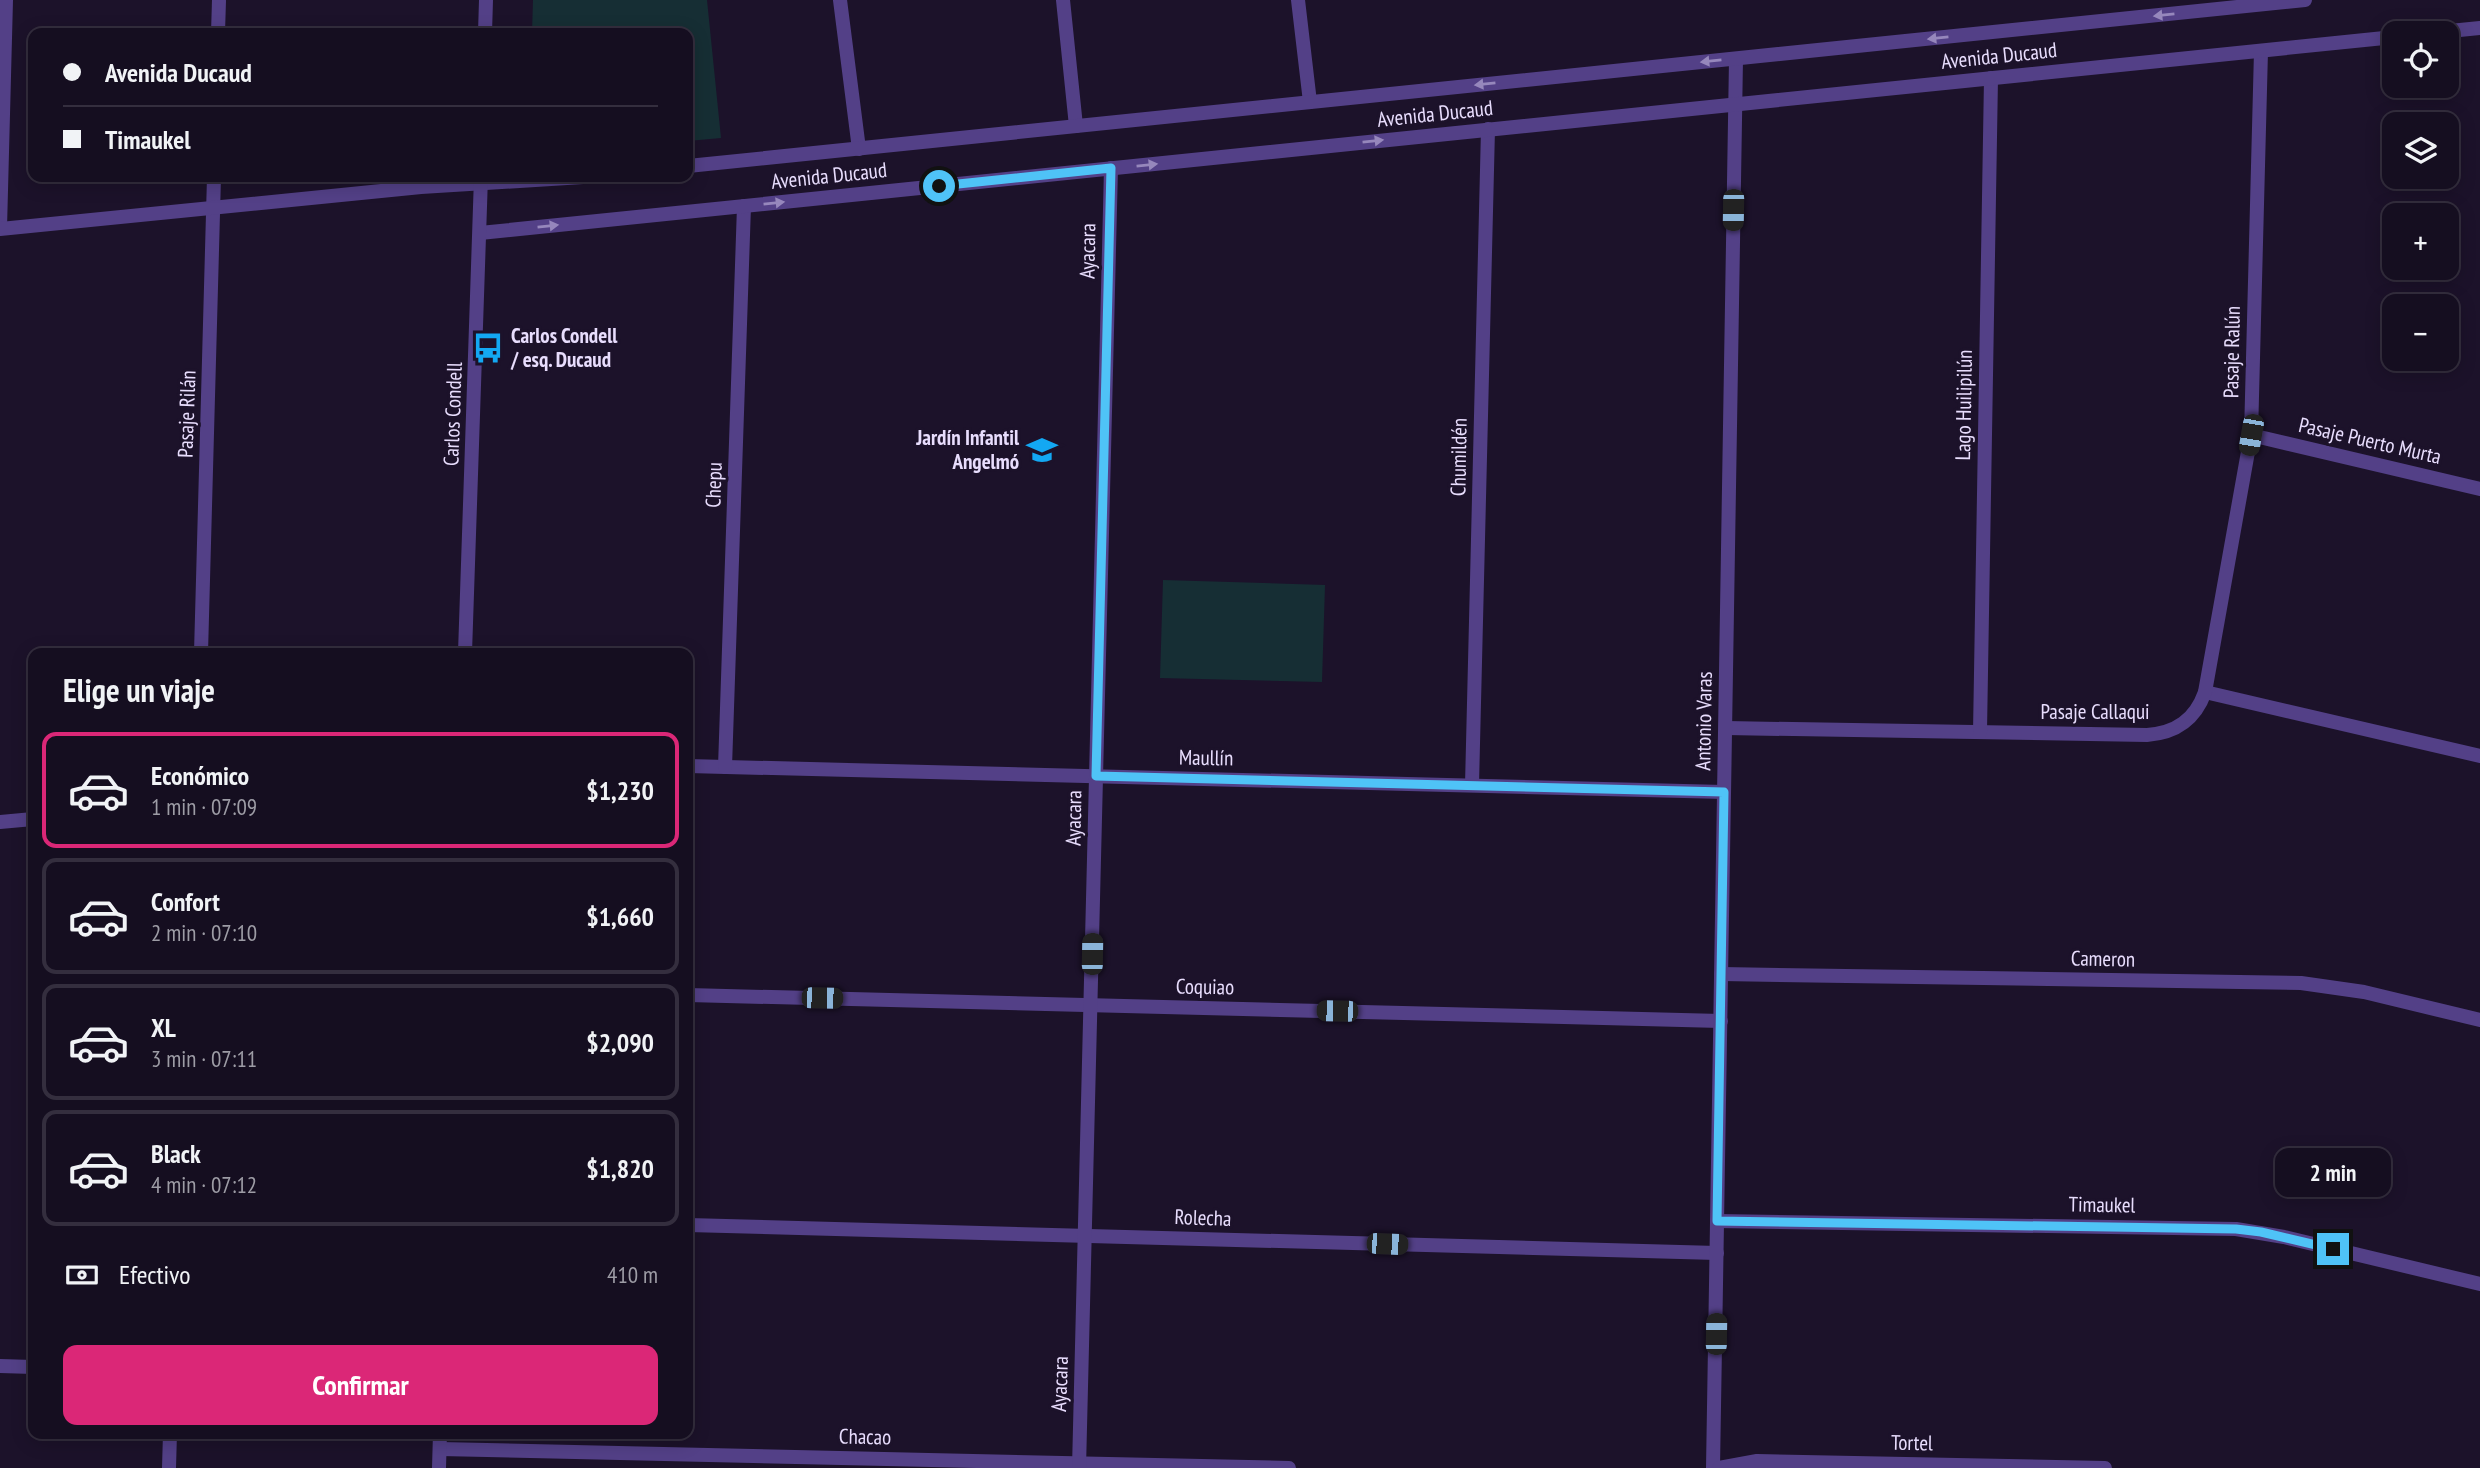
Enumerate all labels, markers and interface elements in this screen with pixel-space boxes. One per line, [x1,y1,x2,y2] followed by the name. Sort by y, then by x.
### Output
[2153,9,2175,20] one-way arrow
[2382,21,2459,371] map controls
[2382,21,2459,98] button: locate
[1927,33,1949,44] one-way arrow
[1940,36,2058,75] street label: Avenida Ducaud
[105,56,252,89] text: Avenida Ducaud
[1700,56,1722,67] one-way arrow
[1474,79,1496,90] one-way arrow
[1376,94,1494,133] street label: Avenida Ducaud
[2382,112,2459,189] button: layers
[105,123,191,156] text: Timaukel
[1363,135,1385,146] one-way arrow
[770,156,888,195] street label: Avenida Ducaud
[1136,159,1158,170] one-way arrow
[923,170,955,202] route start
[1723,189,1744,231] car
[764,197,786,208] one-way arrow
[2382,203,2459,280] button: +
[537,220,559,231] one-way arrow
[1074,223,1101,279] street label: Ayacara
[2382,294,2459,371] button: −
[2217,306,2246,398] street label: Pasaje Ralún
[510,322,618,373] place label: Carlos Condell / esq. Ducaud
[471,331,505,365] bus stop icon: Carlos Condell / esq. Ducaud
[1949,349,1978,461] street label: Lago Huilipilún
[437,361,468,466] street label: Carlos Condell
[171,370,202,458] street label: Pasaje Rilán
[2296,411,2444,470] street label: Pasaje Puerto Murta
[2238,412,2265,458] car
[1444,418,1473,496] street label: Chumildén
[915,424,1020,475] place label: Jardín Infantil Angelmó
[1025,433,1059,467] school or university icon: Jardín Infantil Angelmó
[699,462,728,508] street label: Chepu
[63,669,215,711] text: Elige un viaje
[1689,671,1718,771] street label: Antonio Varas
[2040,698,2150,725] street label: Pasaje Callaqui
[1179,744,1233,771] street label: Maullín
[67,759,130,822] icon: car
[151,759,249,792] text: Económico
[586,774,654,807] text: $1,230
[1060,790,1087,846] street label: Ayacara
[151,792,257,821] text: 1 min · 07:09
[67,885,130,948] icon: car
[151,885,220,918] text: Confort
[586,900,654,933] text: $1,660
[151,918,257,947] text: 2 min · 07:10
[1082,933,1103,975] car
[2071,944,2135,973] street label: Cameron
[1176,972,1234,1001] street label: Coquiao
[801,987,844,1009] car
[1316,1000,1359,1022] car
[67,1011,130,1074] icon: car
[151,1011,176,1044] text: XL
[586,1026,654,1059] text: $2,090
[151,1044,257,1073] text: 3 min · 07:11
[67,1137,130,1200] icon: car
[151,1137,201,1170] text: Black
[2275,1148,2391,1196] callout: 2 min
[586,1152,654,1185] text: $1,820
[2310,1158,2356,1187] text: 2 min
[151,1170,257,1199] text: 4 min · 07:12
[2068,1190,2136,1219] street label: Timaukel
[1174,1203,1232,1232] street label: Rolecha
[1366,1233,1409,1255] car
[2317,1233,2349,1265] route end
[63,1256,101,1294] icon: cash
[119,1258,191,1291] text: Efectivo
[607,1260,658,1289] text: 410 m
[1706,1313,1727,1355] car
[63,1345,658,1425] button: Confirmar
[1045,1356,1074,1412] street label: Ayacara
[839,1423,891,1450] street label: Chacao
[1891,1429,1933,1456] street label: Tortel

